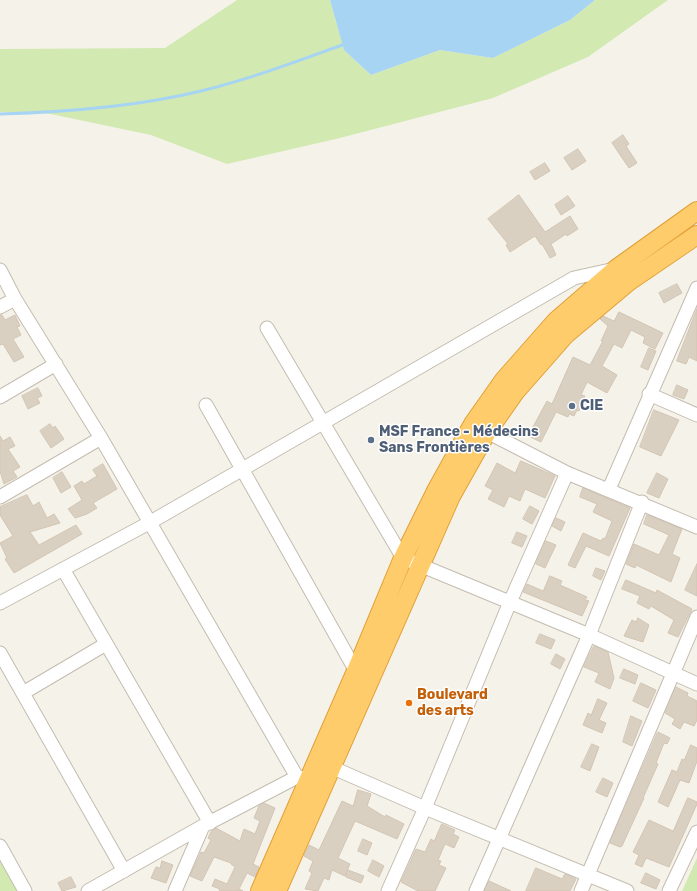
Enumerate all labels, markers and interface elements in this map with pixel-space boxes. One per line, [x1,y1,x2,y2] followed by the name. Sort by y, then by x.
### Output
[580,398,603,414] place label: CIE
[567,401,577,411] marker: CIE
[379,424,539,456] place label: MSF France - Médecins Sans Frontières
[366,435,376,445] marker: MSF France - Médecins Sans Frontières
[417,687,488,720] place label: Boulevard des arts
[404,698,414,708] marker: Boulevard des arts

